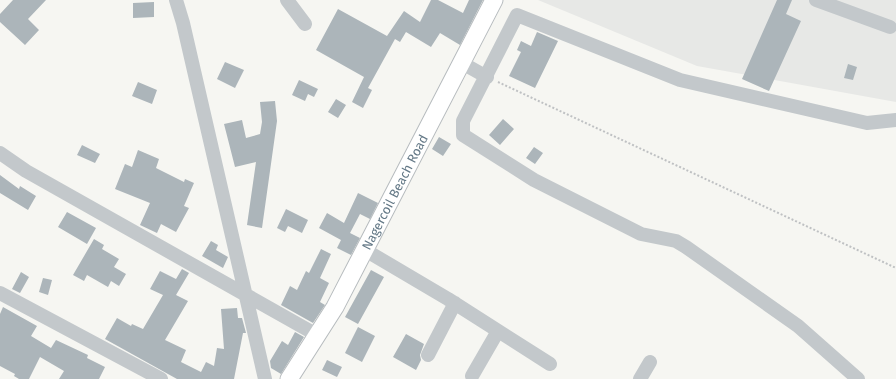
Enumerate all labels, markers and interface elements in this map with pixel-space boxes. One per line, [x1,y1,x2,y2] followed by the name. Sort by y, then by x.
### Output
[359,132,431,252] street label: Nagercoil Beach Road

